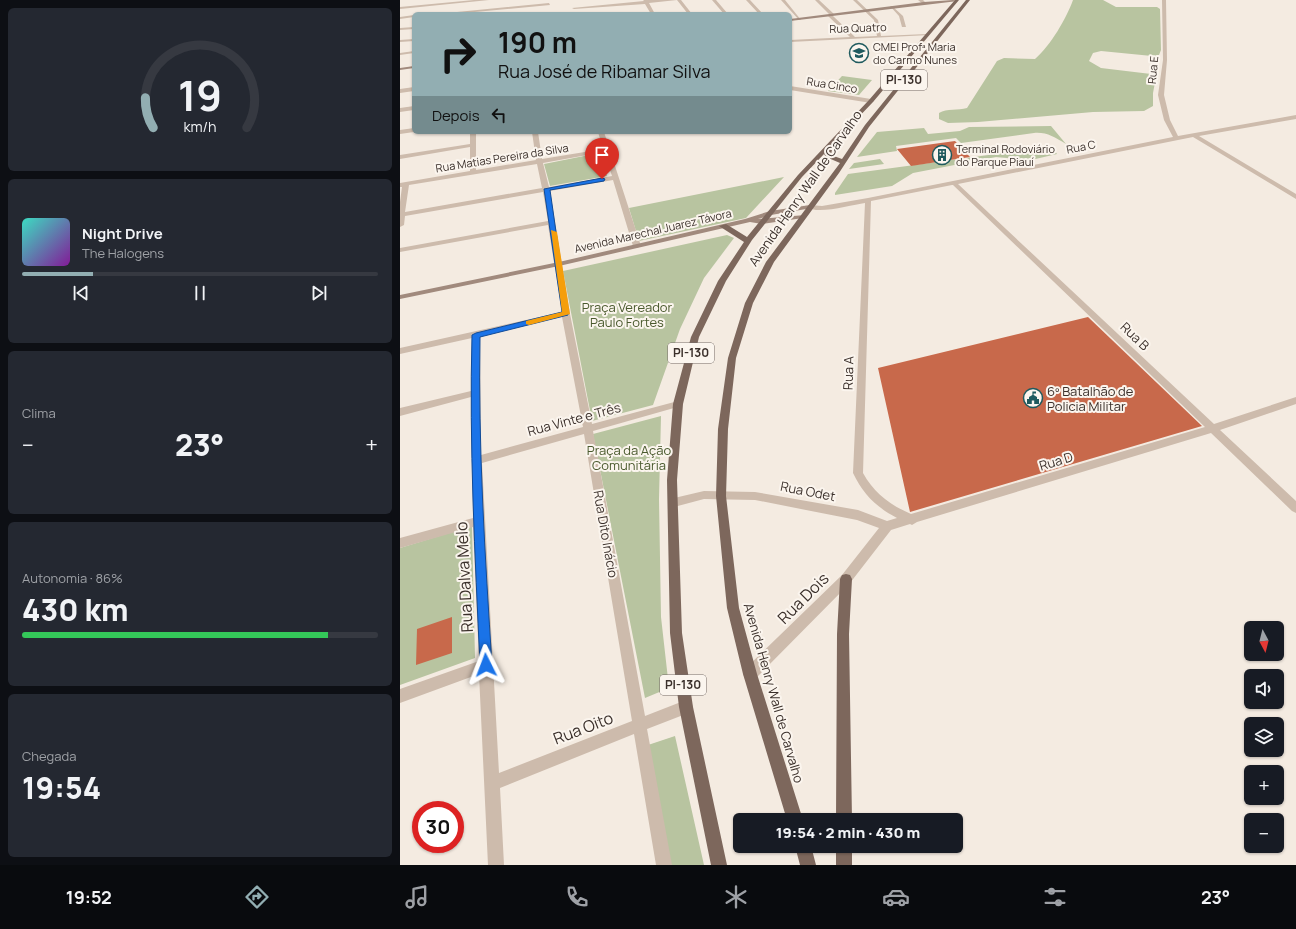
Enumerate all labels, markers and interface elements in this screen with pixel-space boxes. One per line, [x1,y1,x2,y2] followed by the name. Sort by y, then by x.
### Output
[829,19,887,36] street label: Rua Quatro
[498,23,577,61] text: 190 m
[432,28,484,80] icon: right
[873,39,957,67] place label: CMEI Profª Maria do Carmo Nunes
[848,42,870,64] school or university icon: CMEI Profª Maria do Carmo Nunes
[1144,55,1161,85] street label: Rua E
[498,59,711,83] text: Rua José de Ribamar Silva
[178,67,222,123] text: 19
[881,70,927,90] road number: PI-130
[806,73,859,96] street label: Rua Cinco
[488,104,510,126] icon: left
[432,105,480,126] text: Depois
[744,106,866,269] street label: Avenida Henry Wall de Carvalho
[183,116,217,135] text: km/h
[1065,136,1097,157] street label: Rua C
[585,138,619,179] pin
[434,140,569,175] street label: Rua Matias Pereira da Silva
[956,141,1055,169] place label: Terminal Rodoviário do Parque Piauí
[591,144,613,166] icon: arrive
[931,144,953,166] building icon: Terminal Rodoviário do Parque Piauí
[573,205,733,256] street label: Avenida Marechal Juarez Távora
[82,223,163,244] text: Night Drive
[82,244,164,262] text: The Halogens
[70,282,92,304] icon: previous
[189,282,211,304] icon: pause
[308,282,330,304] icon: next
[582,298,673,331] park label: Praça Vereador Paulo Fortes
[1117,318,1153,354] street label: Rua B
[668,343,714,363] road number: PI-130
[838,356,858,390] street label: Rua A
[1047,382,1134,415] place label: 6º Batalhão de Policia Militar
[1022,387,1044,409] public building icon: 6º Batalhão de Policia Militar
[525,398,623,440] street label: Rua Vinte e Três
[22,404,56,422] text: Clima
[175,424,224,465] text: 23°
[22,430,34,460] text: −
[365,430,378,460] text: +
[587,441,671,474] park label: Praça da Ação Comunitária
[1037,447,1075,475] street label: Rua D
[779,477,837,505] street label: Rua Odet
[589,489,623,579] street label: Rua Dito Inácio
[450,521,478,633] street label: Rua Dalva Melo
[773,568,833,628] street label: Rua Dois
[22,569,123,587] text: Autonomia · 86%
[22,589,128,630] text: 430 km
[740,601,808,785] street label: Avenida Henry Wall de Carvalho
[1244,621,1284,661] north arrow
[1244,621,1284,853] map controls
[465,644,507,686] position arrow
[1244,669,1284,709] button: sound
[660,675,706,695] road number: PI-130
[550,707,616,749] street label: Rua Oito
[1244,717,1284,757] button: layers
[22,747,76,765] text: Chegada
[1244,765,1284,805] button: +
[22,767,101,808] text: 19:54
[412,801,464,853] speed limit sign: 30
[1244,813,1284,853] button: −
[776,822,920,843] text: 19:54 · 2 min · 430 m
[243,883,271,911] icon: directions
[403,883,431,911] icon: music
[563,883,591,911] icon: phone
[722,883,750,911] icon: climate
[882,883,910,911] icon: car
[1041,883,1069,911] icon: filters
[66,885,112,909] text: 19:52
[1201,885,1230,909] text: 23°

